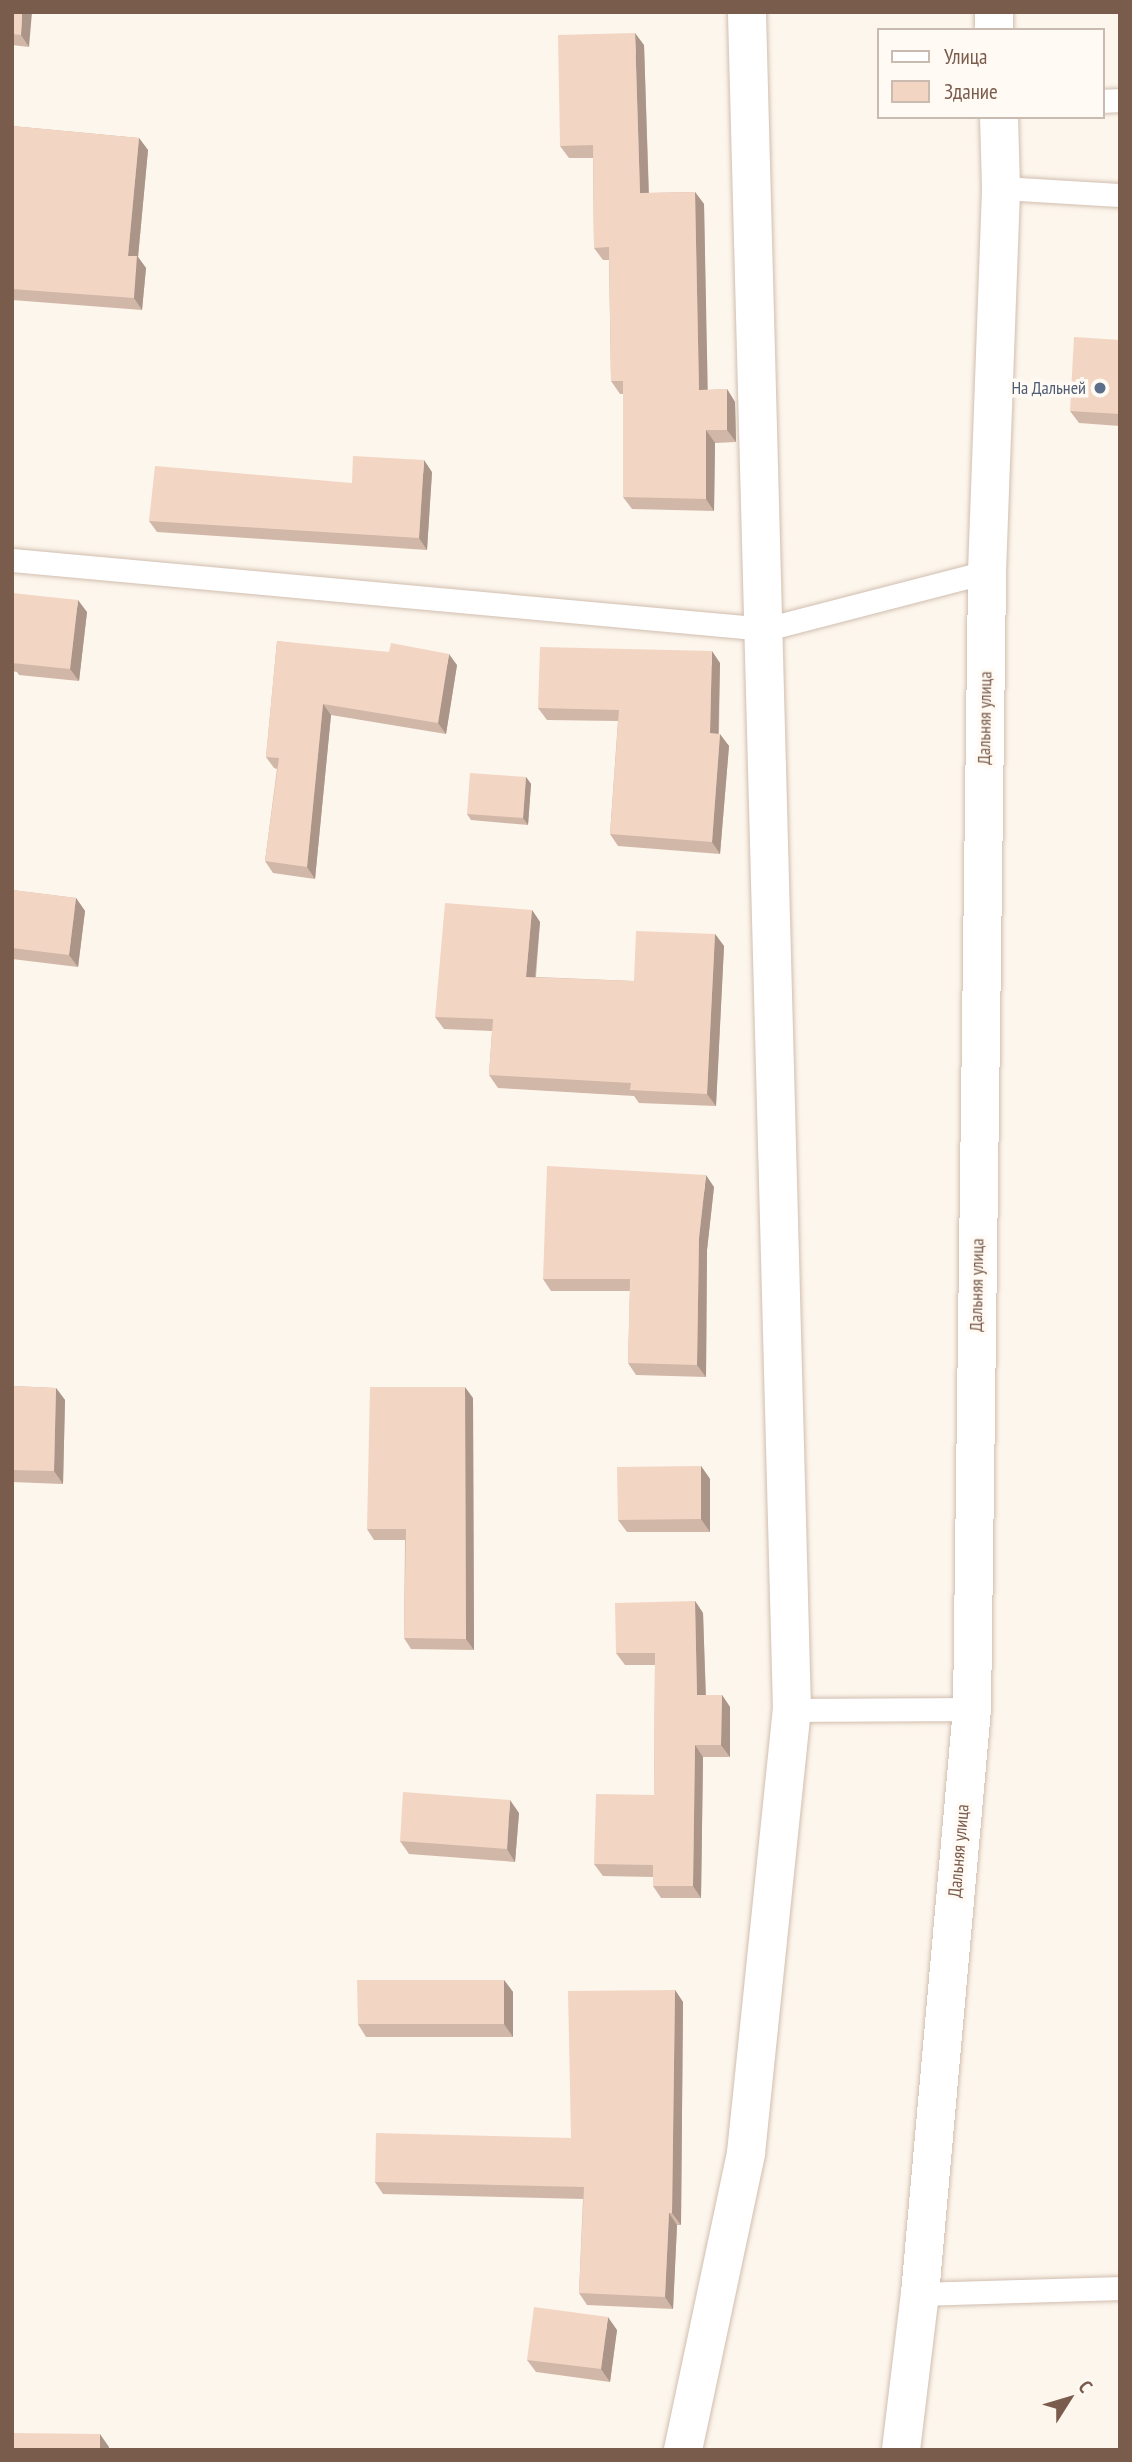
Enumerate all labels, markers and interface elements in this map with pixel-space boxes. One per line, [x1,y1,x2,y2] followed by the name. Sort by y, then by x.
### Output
[876,28,1104,119] legend
[944,43,987,70] text: Улица
[944,78,998,105] text: Здание
[1011,377,1086,399] place label: На Дальней
[1092,380,1108,396] marker: На Дальней
[973,671,997,765] street label: Дальняя улица
[965,1238,989,1332] street label: Дальняя улица
[944,1803,974,1899] street label: Дальняя улица
[1034,2364,1104,2434] north arrow
[1074,2376,1098,2397] text: С

